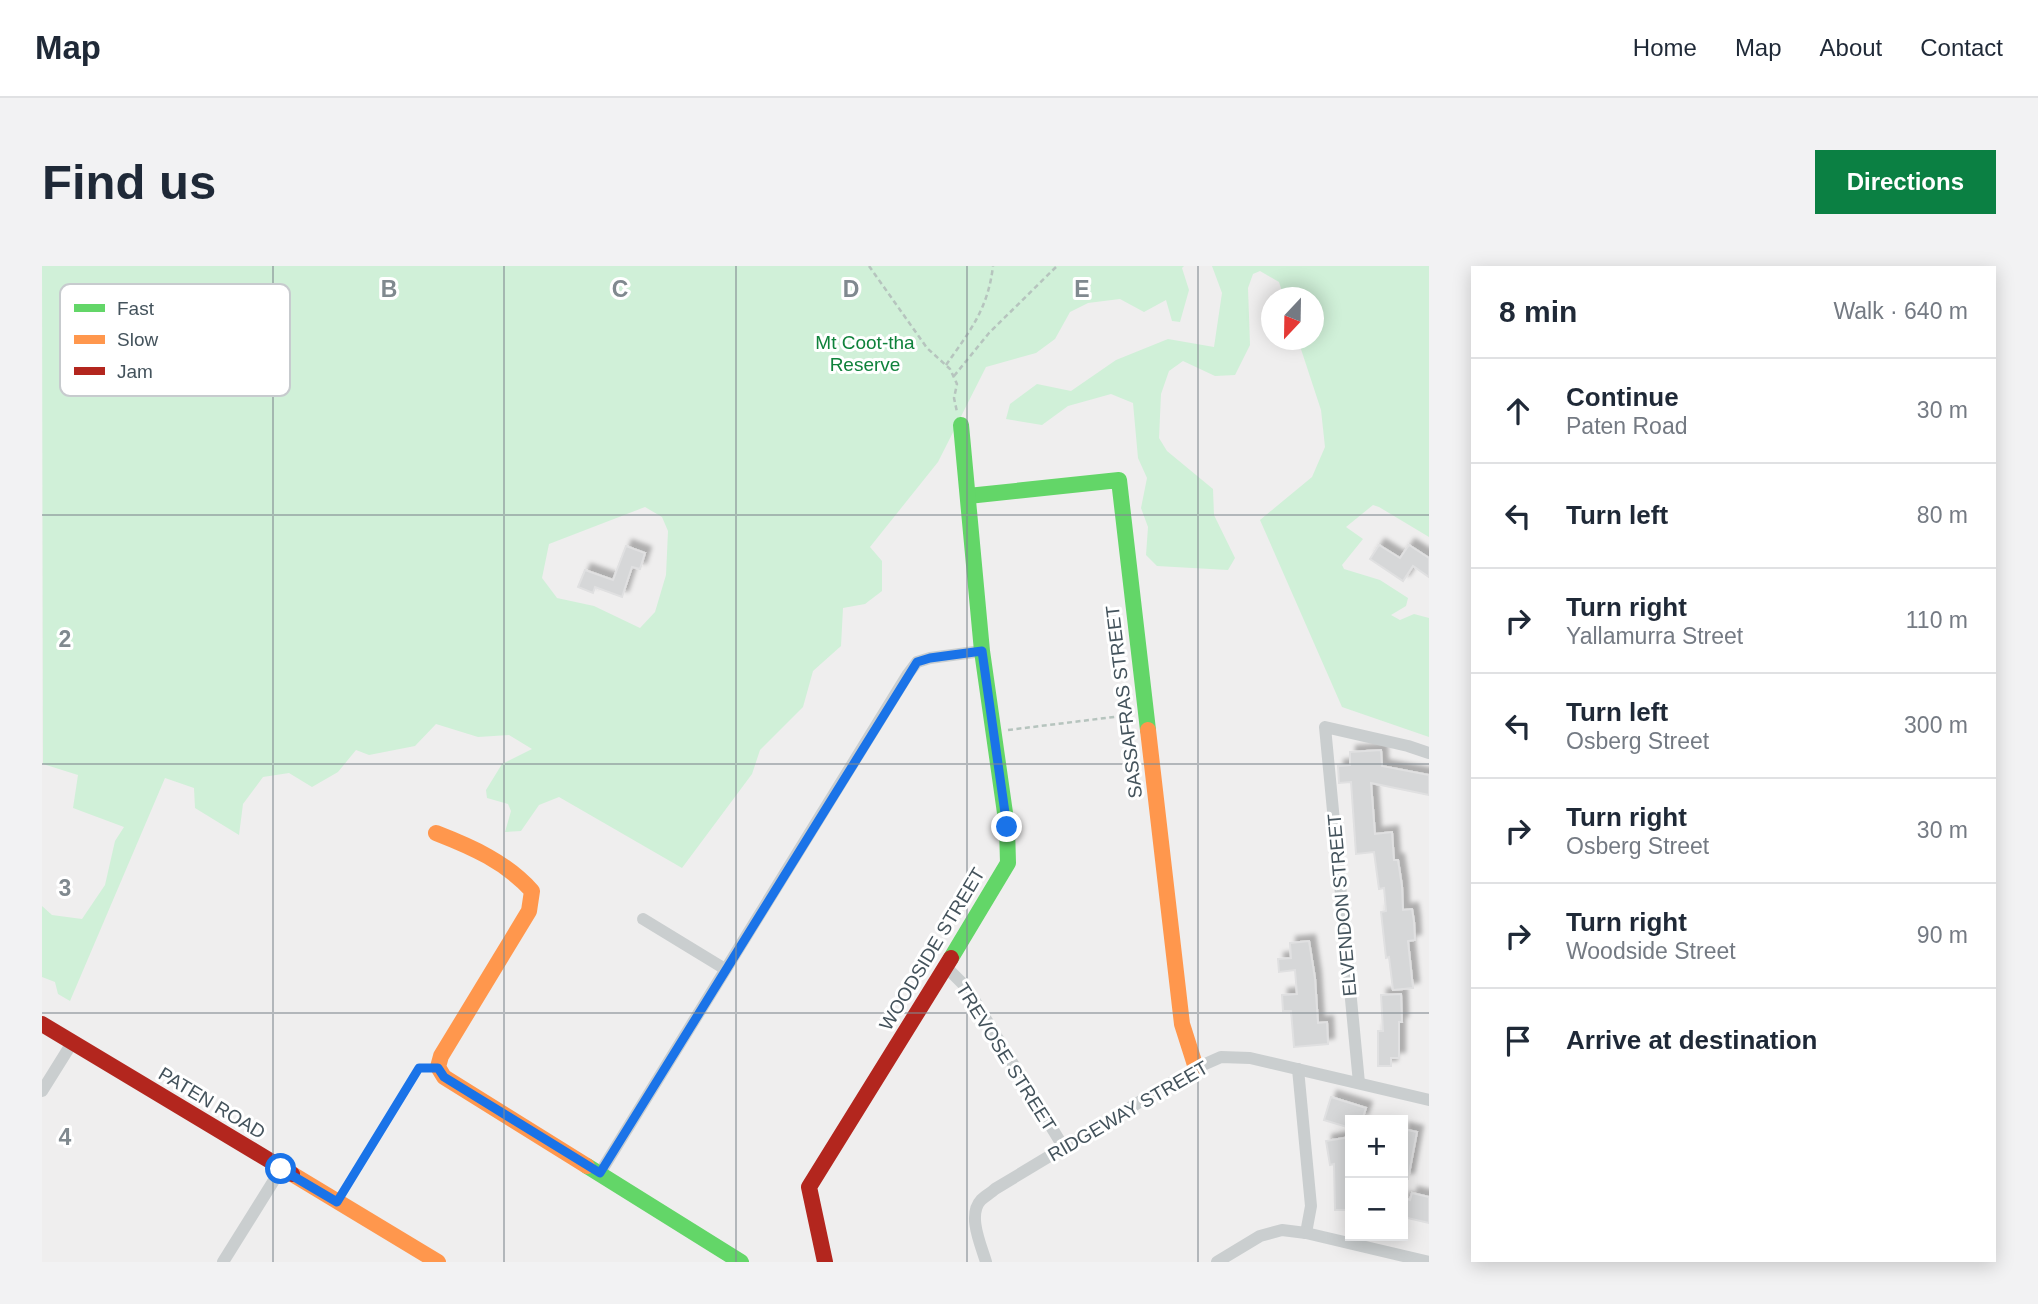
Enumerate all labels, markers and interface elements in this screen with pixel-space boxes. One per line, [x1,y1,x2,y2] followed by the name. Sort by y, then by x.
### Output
[35,29,101,66] text: Map
[1633,34,1697,61] text: Home
[1735,34,1782,61] text: Map
[1820,34,1882,61] text: About
[1920,34,2003,61] text: Contact
[1815,150,1996,214] button: Directions
[42,155,216,209] text: Find us
[381,276,397,302] text: B
[612,276,628,302] text: C
[843,276,859,302] text: D
[1074,276,1090,302] text: E
[60,284,290,396] legend
[1261,287,1324,350] north arrow
[1499,295,1577,328] text: 8 min
[117,298,155,319] text: Fast
[1833,298,1968,324] text: Walk · 640 m
[117,329,158,350] text: Slow
[815,332,915,375] park label: Mt Coot-tha Reserve
[117,361,153,382] text: Jam
[1566,382,1679,412] text: Continue
[1499,392,1537,430] icon: ahead
[1917,397,1968,423] text: 30 m
[1566,413,1687,439] text: Paten Road
[1499,497,1537,535] icon: left
[1566,500,1668,530] text: Turn left
[1917,502,1968,528] text: 80 m
[1566,592,1687,622] text: Turn right
[1499,602,1537,640] icon: right
[1102,604,1146,800] street label: SASSAFRAS STREET
[1906,607,1968,633] text: 110 m
[1566,623,1743,649] text: Yallamurra Street
[59,626,71,652] text: 2
[1566,697,1668,727] text: Turn left
[1499,707,1537,745] icon: left
[1904,712,1968,738] text: 300 m
[1566,728,1709,754] text: Osberg Street
[1566,802,1687,832] text: Turn right
[991,811,1022,842] route end
[1324,812,1360,997] street label: ELVENDON STREET
[1499,812,1537,850] icon: right
[1917,817,1968,843] text: 30 m
[1566,833,1709,859] text: Osberg Street
[875,864,989,1034] street label: WOODSIDE STREET
[59,875,71,901] text: 3
[1566,907,1687,937] text: Turn right
[1499,917,1537,955] icon: right
[1917,922,1968,948] text: 90 m
[1566,938,1736,964] text: Woodside Street
[952,979,1060,1135] street label: TREVOSE STREET
[1499,1022,1537,1060] icon: arrive
[1566,1025,1817,1055] text: Arrive at destination
[1044,1056,1212,1165] street label: RIDGEWAY STREET
[155,1063,269,1143] street label: PATEN ROAD
[1345,1115,1408,1241] map controls
[1345,1115,1408,1178] button: +
[59,1124,72,1150] text: 4
[265,1153,296,1184] route start
[1345,1178,1408,1241] button: −

